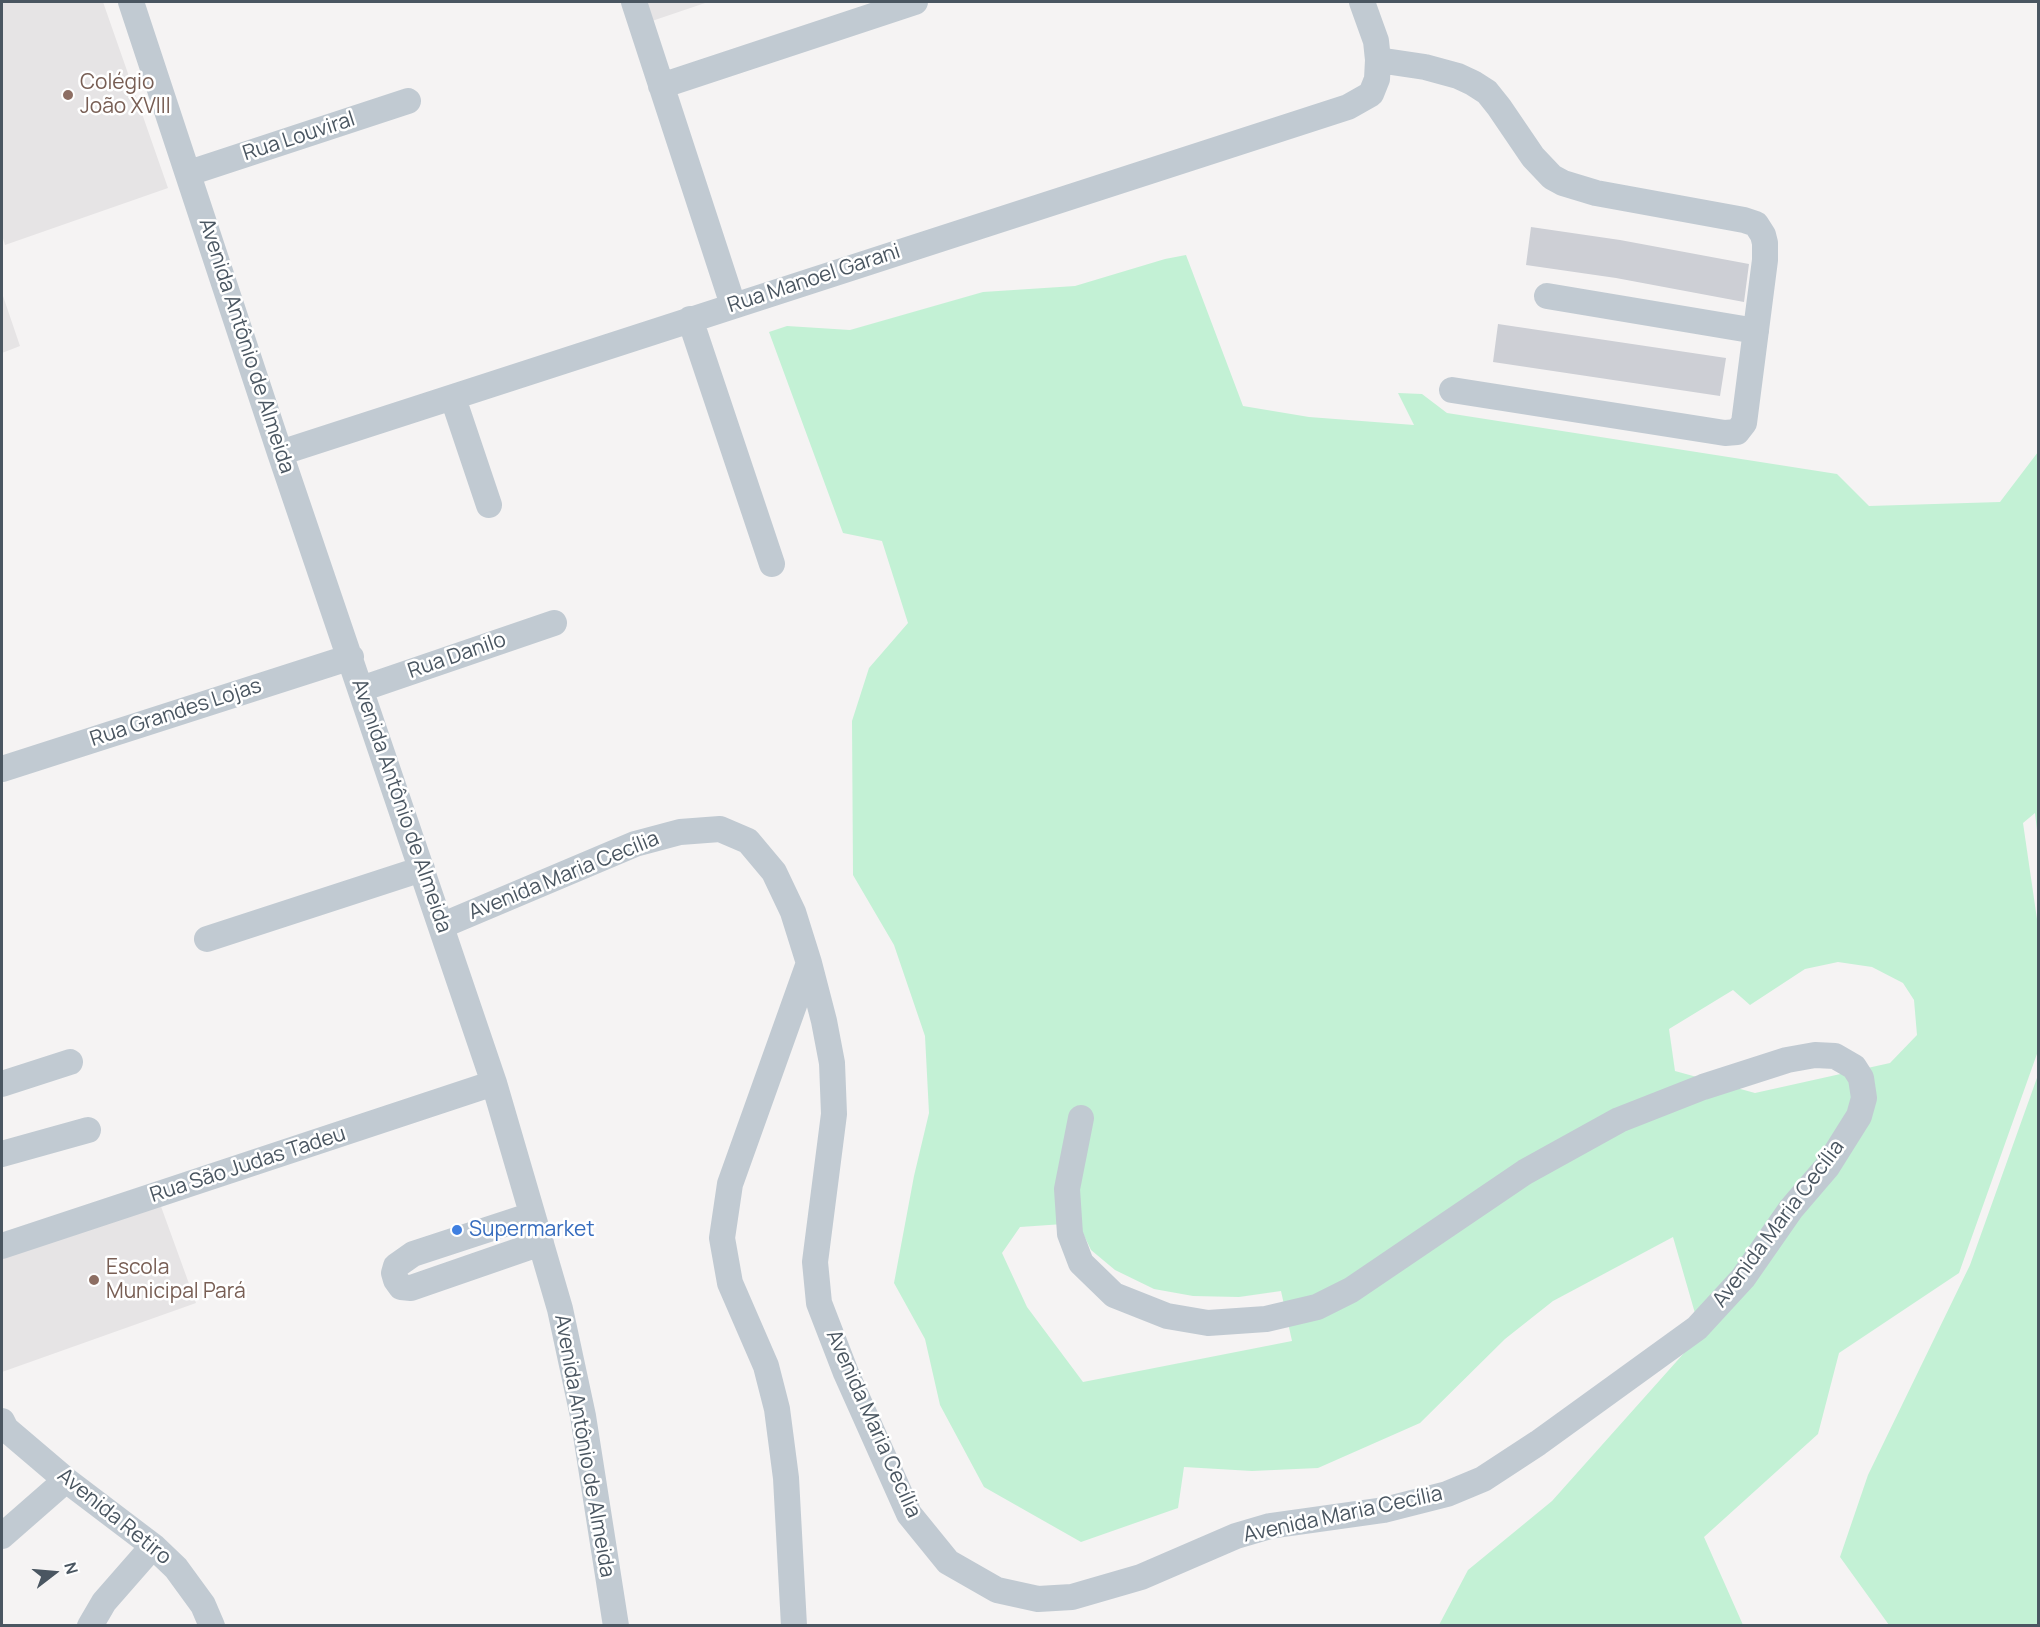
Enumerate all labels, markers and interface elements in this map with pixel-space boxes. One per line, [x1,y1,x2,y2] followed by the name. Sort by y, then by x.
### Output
[80,70,171,120] place label: Colégio João XVIII
[61,88,75,102] marker: Colégio João XVIII
[240,107,358,167] street label: Rua Louviral
[193,215,299,477] street label: Avenida Antônio de Almeida
[725,239,903,319] street label: Rua Manoel Garani
[405,627,509,685] street label: Rua Danilo
[87,673,265,753] street label: Rua Grandes Lojas
[346,676,456,936] street label: Avenida Antônio de Almeida
[465,826,663,926] street label: Avenida Maria Cecília
[147,1121,349,1209] street label: Rua São Judas Tadeu
[1708,1135,1850,1313] street label: Avenida Maria Cecília
[469,1217,595,1243] place label: Supermarket
[450,1223,464,1237] marker: Supermarket
[106,1255,246,1305] place label: Escola Municipal Pará
[87,1273,101,1287] marker: Escola Municipal Pará
[548,1312,620,1580] street label: Avenida Antônio de Almeida
[820,1326,926,1522] street label: Avenida Maria Cecília
[52,1463,176,1571] street label: Avenida Retiro
[1241,1482,1445,1548] street label: Avenida Maria Cecília
[24,1543,84,1603] north arrow
[59,1559,83,1577] text: N

